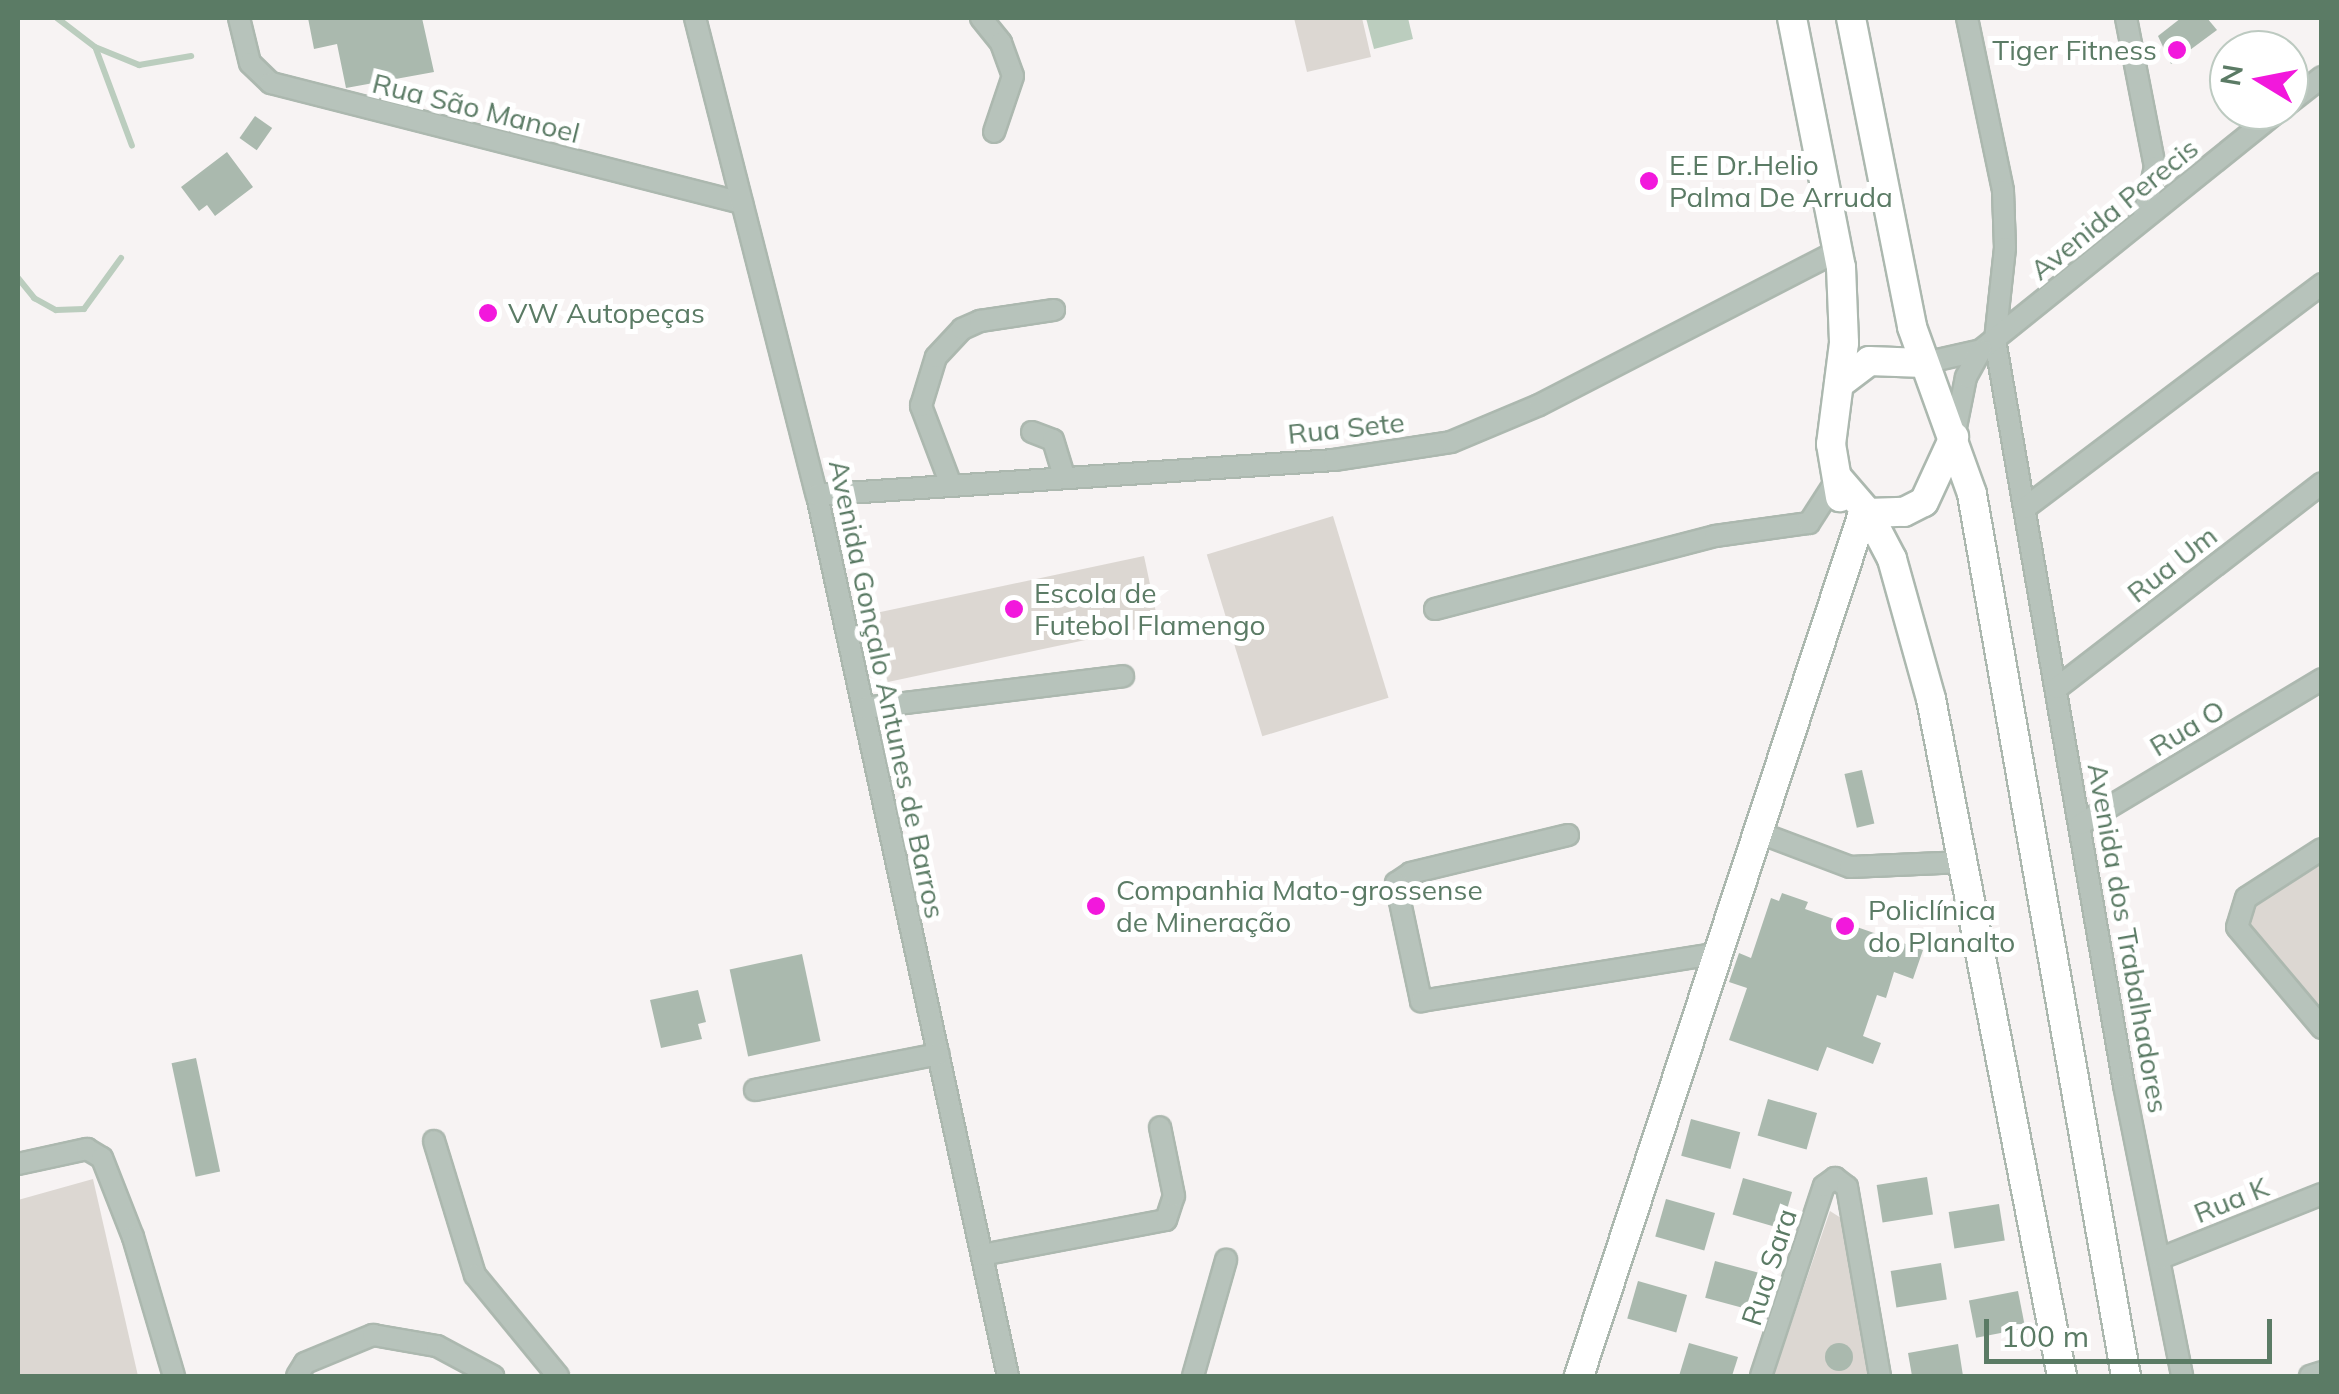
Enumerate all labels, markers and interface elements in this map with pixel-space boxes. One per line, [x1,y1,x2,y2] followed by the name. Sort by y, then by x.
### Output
[2209,30,2309,130] north arrow
[1992,33,2157,67] place label: Tiger Fitness
[2166,39,2188,61] marker: Tiger Fitness
[2212,62,2250,89] text: N
[369,66,583,150] street label: Rua São Manoel
[2023,131,2205,287] street label: Avenida Perecis
[1669,148,1893,214] place label: E.E Dr.Helio Palma De Arruda
[1638,170,1660,192] marker: E.E Dr.Helio Palma De Arruda
[508,296,705,330] place label: VW Autopeças
[477,302,499,324] marker: VW Autopeças
[1286,405,1406,451] street label: Rua Sete
[822,457,952,921] street label: Avenida Gonçalo Antunes de Barros
[2120,519,2224,609] street label: Rua Um
[1034,576,1266,642] place label: Escola de Futebol Flamengo
[1003,598,1025,620] marker: Escola de Futebol Flamengo
[2144,693,2230,763] street label: Rua O
[2081,760,2175,1116] street label: Avenida dos Trabalhadores
[1116,873,1483,939] place label: Companhia Mato-grossense de Mineração
[1868,893,2015,959] place label: Policlínica do Planalto
[1085,895,1107,917] marker: Companhia Mato-grossense de Mineração
[1832,913,1858,939] marker: Policlínica do Planalto
[2189,1170,2273,1230] street label: Rua K
[1734,1204,1804,1330] street label: Rua Sara
[1989,1299,2276,1361] scale bar
[2001,1317,2089,1355] text: 100 m

